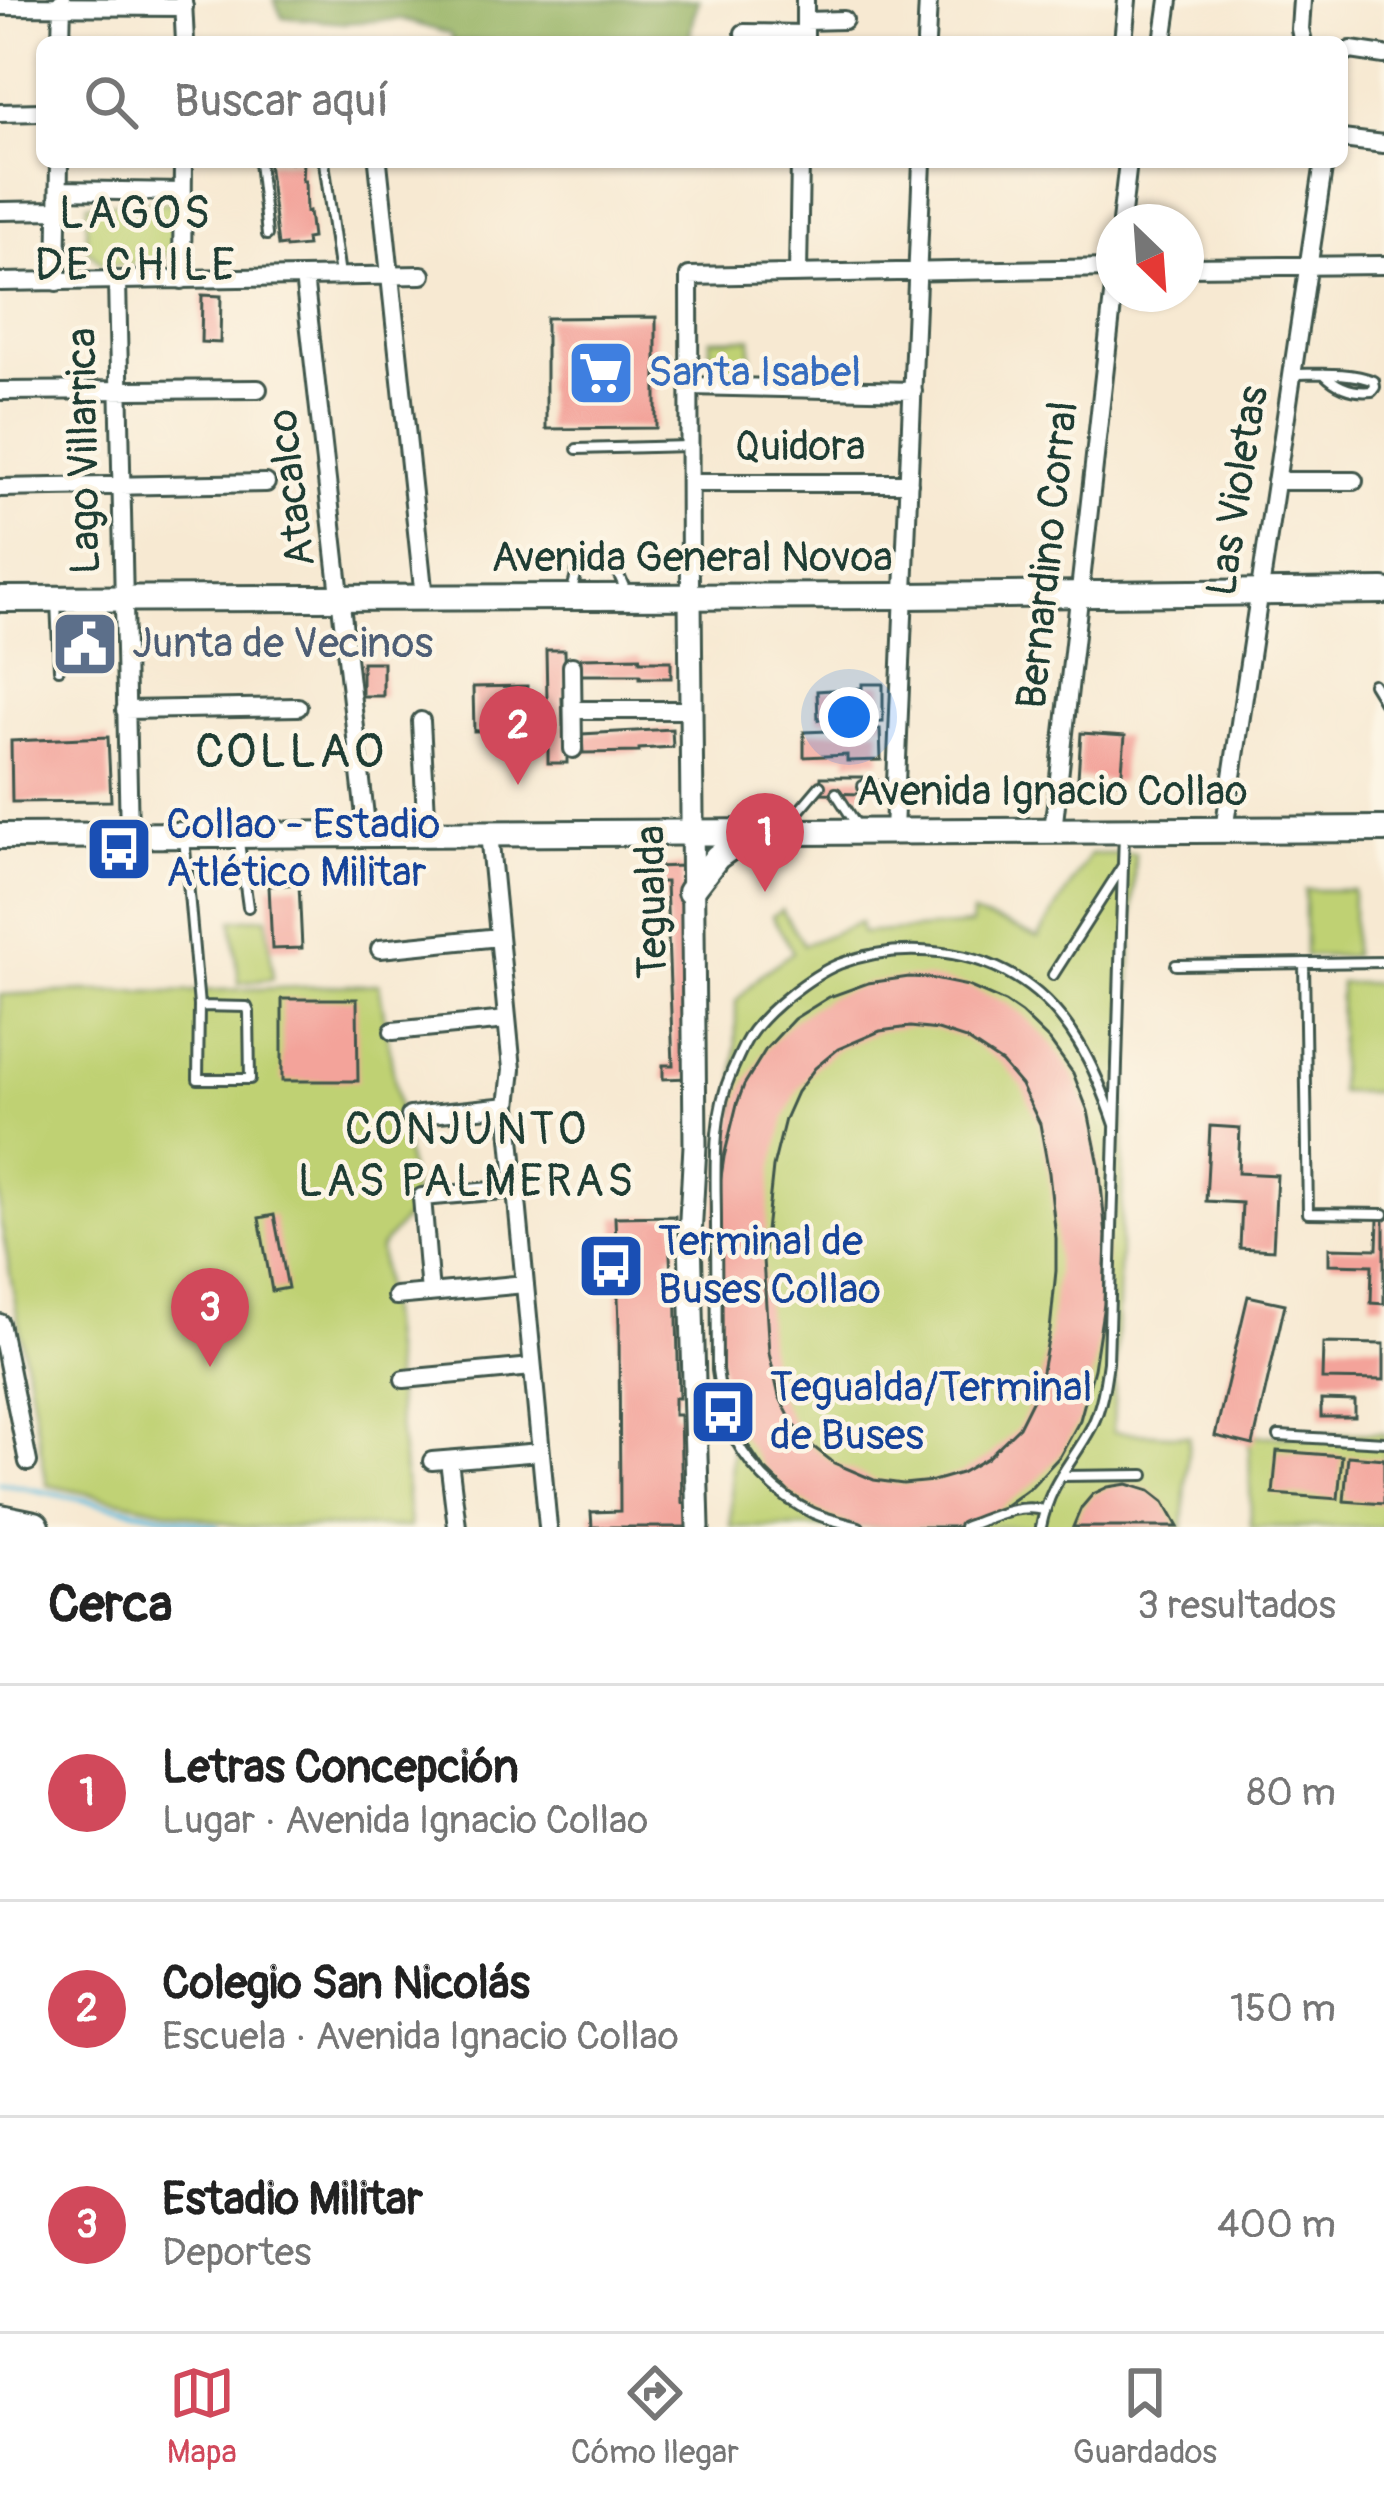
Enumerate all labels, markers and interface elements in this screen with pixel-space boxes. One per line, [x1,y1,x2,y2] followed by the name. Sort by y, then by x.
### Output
[36,36,1348,168] search box
[78,69,144,135] icon: search
[174,74,389,130] text: Buscar aquí
[34,186,238,294] district label: LAGOS DE CHILE
[1096,204,1204,312] north arrow
[56,327,112,575] street label: Lago Villarrica
[566,338,636,408] supermarket icon: Santa Isabel
[648,347,861,399] place label: Santa Isabel
[1196,382,1280,600] street label: Las Violetas
[1006,399,1090,711] street label: Bernardino Corral
[257,406,327,570] street label: Atacalco
[734,421,866,473] street label: Quidora
[491,532,893,584] street label: Avenida General Novoa
[50,609,120,679] public building icon: Junta de Vecinos
[132,618,433,670] place label: Junta de Vecinos
[479,686,557,785] pin: 2
[819,687,879,747] your location
[195,722,387,782] district label: COLLAO
[856,766,1248,818] street label: Avenida Ignacio Collao
[726,793,804,892] pin: 1
[166,799,440,899] place label: Collao - Estadio Atlético Militar
[84,814,154,884] bus stop icon: Collao - Estadio Atlético Militar
[625,825,679,979] street label: Tegualda
[298,1102,636,1210] district label: CONJUNTO LAS PALMERAS
[658,1216,881,1316] place label: Terminal de Buses Collao
[576,1231,646,1301] bus stop icon: Terminal de Buses Collao
[171,1268,249,1367] pin: 3
[770,1362,1093,1462] place label: Tegualda/Terminal de Buses
[688,1377,758,1447] bus stop icon: Tegualda/Terminal de Buses
[48,1573,172,1637] text: Cerca
[1137,1581,1336,1630] text: 3 resultados
[162,1740,519,1796] text: Letras Concepción
[79,1768,95,1817] text: 1
[1247,1768,1336,1817] text: 80 m
[162,1796,648,1845] text: Lugar · Avenida Ignacio Collao
[162,1956,530,2012] text: Colegio San Nicolás
[76,1984,98,2033] text: 2
[1230,1984,1336,2033] text: 150 m
[162,2012,679,2061] text: Escuela · Avenida Ignacio Collao
[162,2172,423,2228] text: Estadio Militar
[76,2200,98,2249] text: 3
[1217,2200,1336,2249] text: 400 m
[162,2228,311,2277] text: Deportes
[167,2360,237,2473] tab: Mapa
[571,2360,739,2473] tab: Cómo llegar
[1073,2360,1217,2473] tab: Guardados

